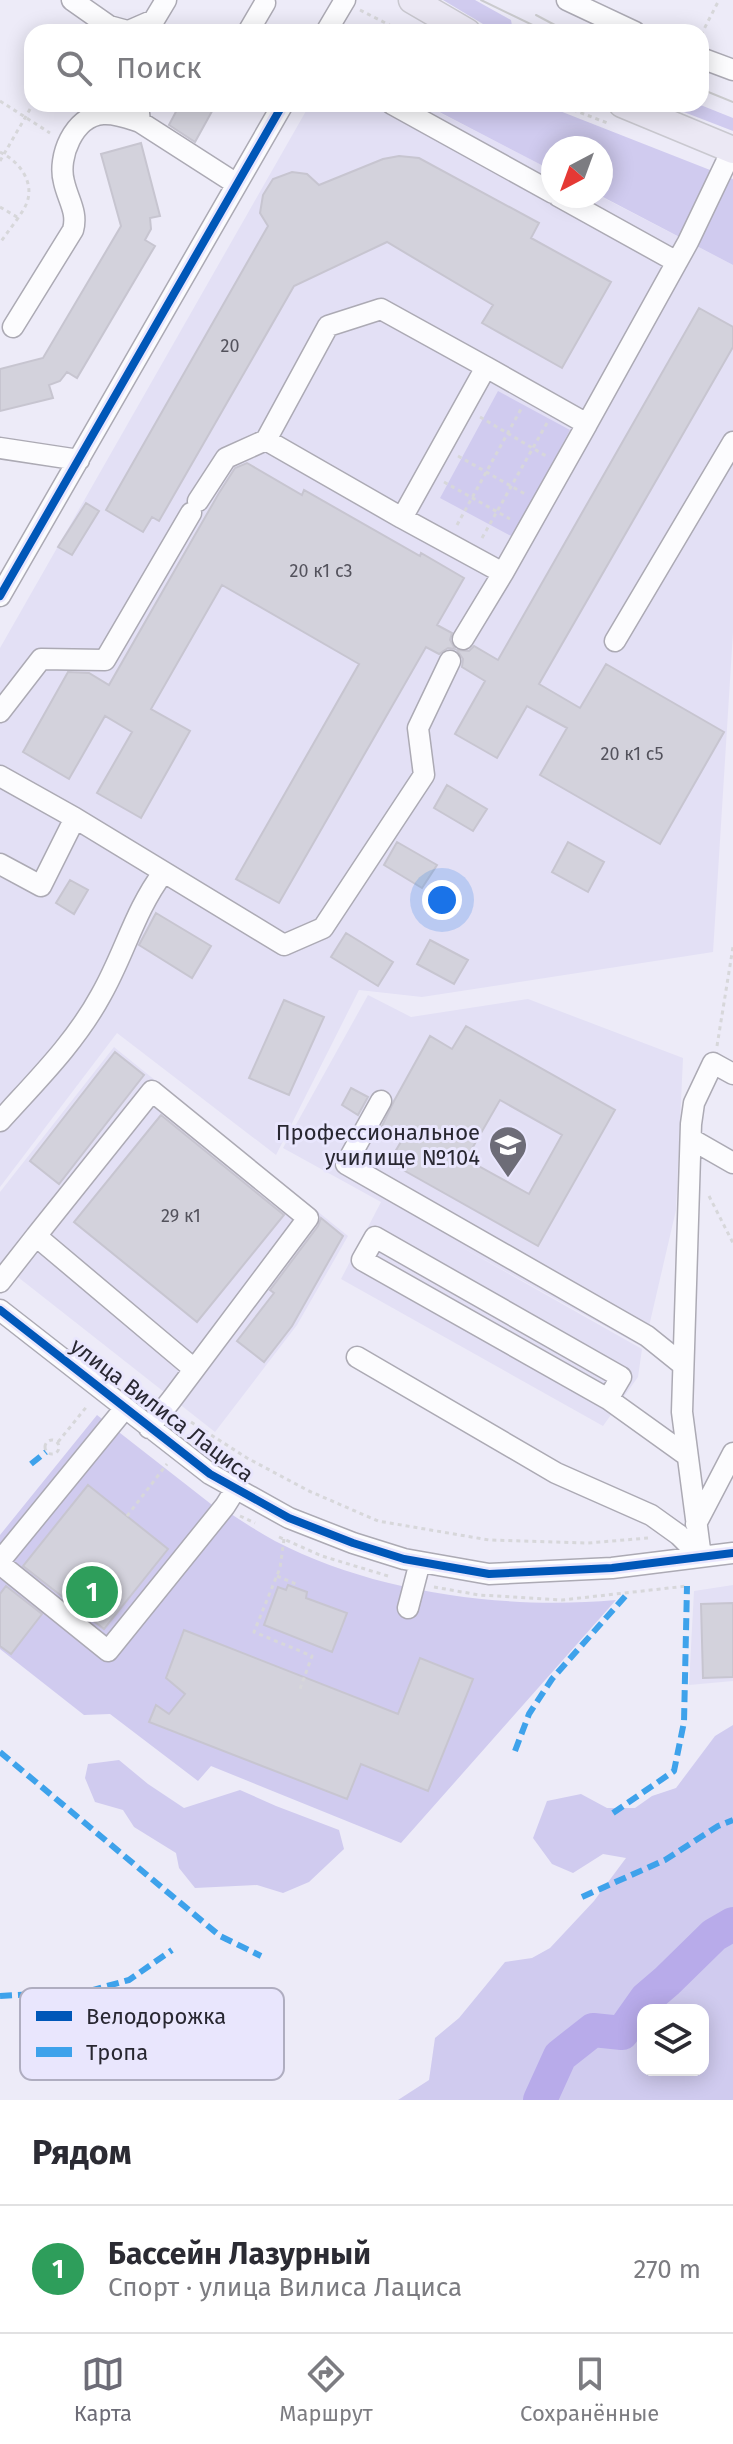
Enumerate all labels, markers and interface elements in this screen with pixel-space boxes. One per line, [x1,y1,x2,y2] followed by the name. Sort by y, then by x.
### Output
[24,24,709,112] search box
[52,46,96,90] icon: search
[116,50,202,86] text: Поиск
[541,136,613,208] north arrow
[221,335,239,357] house number: 20
[290,560,352,582] house number: 20 к1 с3
[601,743,663,765] house number: 20 к1 с5
[422,880,462,920] your location
[276,1119,480,1171] place label: Профессиональное училище №104
[487,1124,529,1179] school or university icon: Профессиональное училище №104
[161,1205,201,1227] house number: 29 к1
[65,1332,259,1488] street label: улица Вилиса Лациса
[66,1562,118,1622] pin: 1
[20,1988,284,2080] legend
[86,2003,226,2030] text: Велодорожка
[637,2004,709,2076] map controls
[637,2004,709,2076] button: layers
[86,2039,148,2066] text: Тропа
[32,2132,131,2173] text: Рядом
[108,2236,371,2272] text: Бассейн Лазурный
[52,2254,64,2285] text: 1
[633,2254,701,2285] text: 270 m
[108,2272,462,2303] text: Спорт · улица Вилиса Лациса
[74,2352,132,2427] tab: Карта
[279,2352,373,2427] tab: Маршрут
[520,2352,659,2427] tab: Сохранённые

